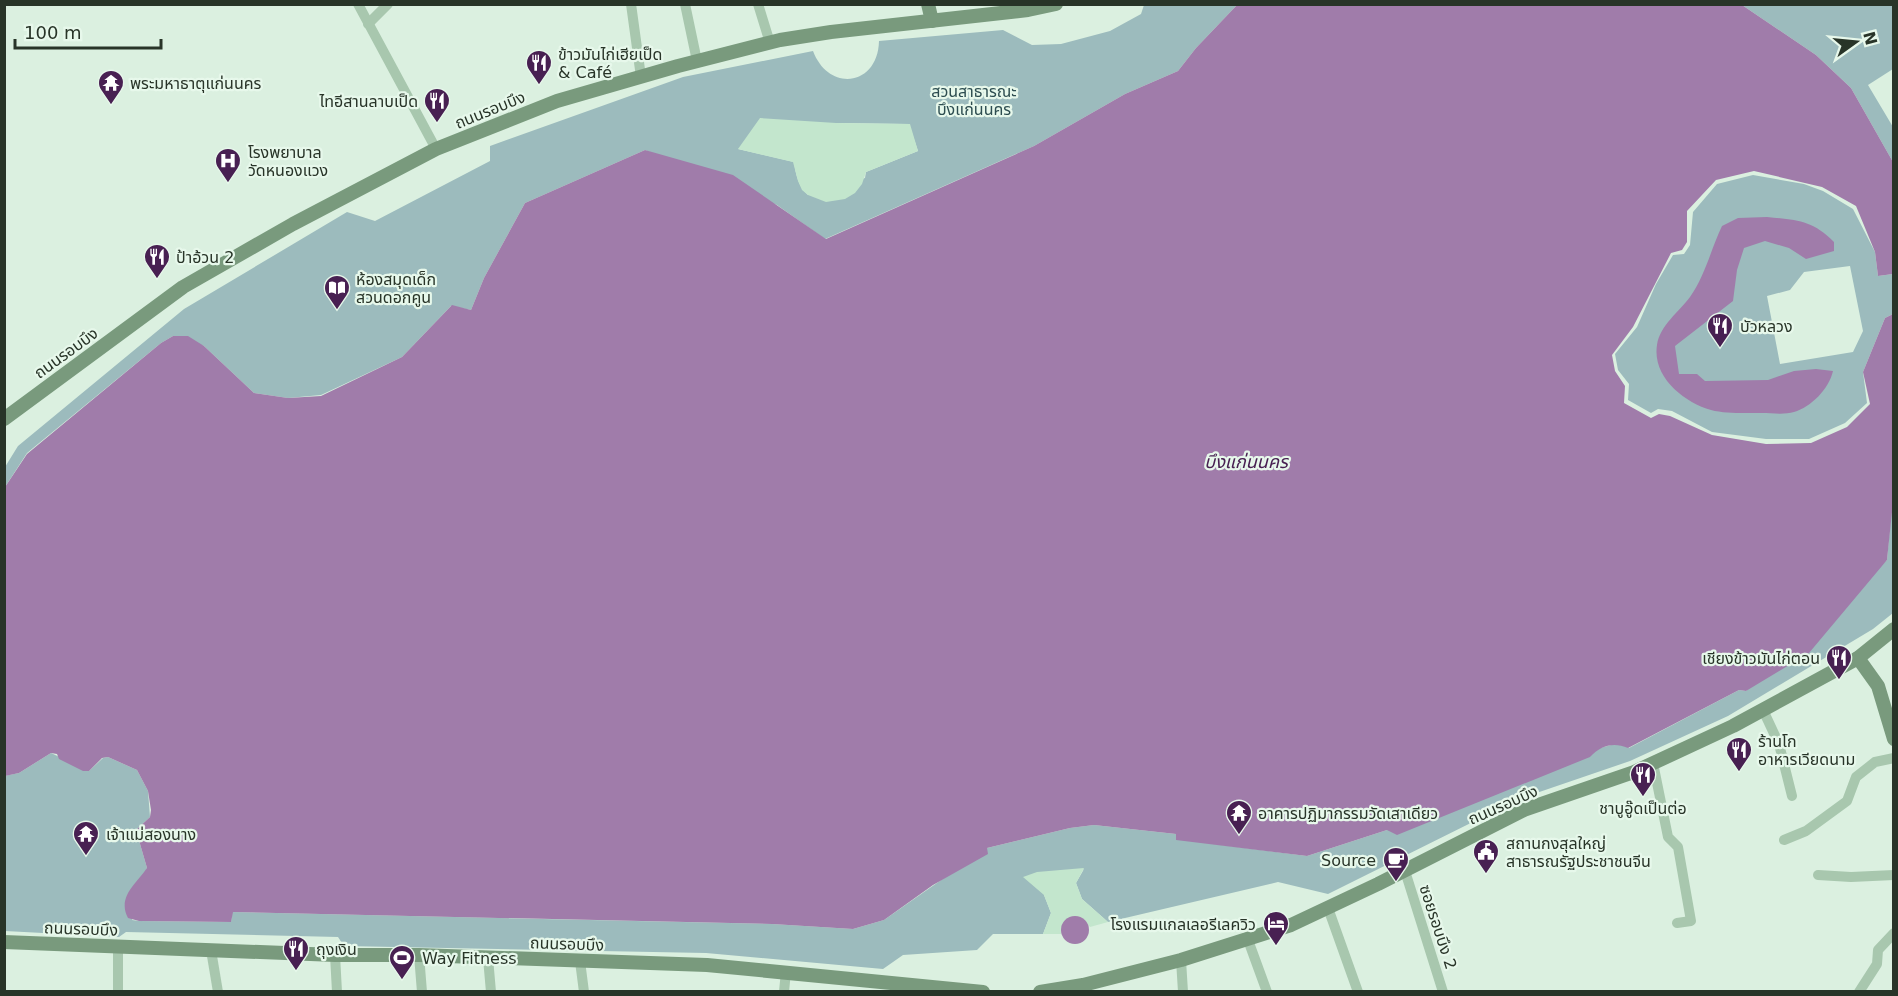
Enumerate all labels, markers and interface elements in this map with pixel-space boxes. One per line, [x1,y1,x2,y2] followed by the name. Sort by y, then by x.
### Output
[15,12,160,50] scale bar
[1826,12,1886,72] north arrow
[24,22,82,43] text: 100 m
[1859,29,1881,47] text: N
[558,45,662,82] place label: ข้าวมันไก่เฮียเป็ด & Café
[524,48,554,86] restaurant icon: ข้าวมันไก่เฮียเป็ด & Café
[96,68,126,106] temple icon: พระมหาธาตุแก่นนคร
[130,74,262,93] place label: พระมหาธาตุแก่นนคร
[931,82,1017,119] park label: สวนสาธารณะ บึงแก่นนคร
[422,86,452,124] restaurant icon: ไทอีสานลาบเป็ด
[452,87,528,133] street label: ถนนรอบบึง
[318,92,418,111] place label: ไทอีสานลาบเป็ด
[248,143,328,180] place label: โรงพยาบาล วัดหนองแวง
[213,146,243,184] hospital icon: โรงพยาบาล วัดหนองแวง
[142,242,172,280] restaurant icon: ป้าอ้วน 2
[176,248,234,267] place label: ป้าอ้วน 2
[356,270,436,307] place label: ห้องสมุดเด็ก สวนดอกคูน
[322,273,352,311] library icon: ห้องสมุดเด็ก สวนดอกคูน
[1705,311,1735,349] restaurant icon: บัวหลวง
[1740,317,1793,336] place label: บัวหลวง
[30,324,102,382] street label: ถนนรอบบึง
[1204,451,1289,472] water label: บึงแก่นนคร
[1824,643,1854,681] restaurant icon: เชียงข้าวมันไก่ตอน
[1702,649,1820,668] place label: เชียงข้าวมันไก่ตอน
[1758,732,1855,769] place label: ร้านโก อาหารเวียดนาม
[1724,735,1754,773] restaurant icon: ร้านโก อาหารเวียดนาม
[1628,760,1658,798] restaurant icon: ชาบูอู๊ดเป็นต่อ
[1465,781,1541,829] street label: ถนนรอบบึง
[1224,798,1254,836] temple icon: อาคารปฏิมากรรมวัดเสาเดียว
[1599,799,1687,818] place label: ชาบูอู๊ดเป็นต่อ
[1258,804,1438,823] place label: อาคารปฏิมากรรมวัดเสาเดียว
[71,819,101,857] temple icon: เจ้าแม่สองนาง
[106,825,196,844] place label: เจ้าแม่สองนาง
[1506,834,1651,871] place label: สถานกงสุลใหญ่ สาธารณรัฐประชาชนจีน
[1471,837,1501,875] public building icon: สถานกงสุลใหญ่ สาธารณรัฐประชาชนจีน
[1381,845,1411,883] cafe icon: Source
[1321,851,1376,870] place label: Source
[1415,882,1461,972] street label: ซอยรอบบึง 2
[1261,909,1291,947] hotel icon: โรงแรมแกลเลอรีเลควิว
[1110,915,1256,934] place label: โรงแรมแกลเลอรีเลควิว
[44,918,118,940] street label: ถนนรอบบึง
[530,933,604,955] street label: ถนนรอบบึง
[281,934,311,972] restaurant icon: ถุงเงิน
[316,940,357,959] place label: ถุงเงิน
[387,943,417,981] sports icon: Way Fitness
[422,949,517,968] place label: Way Fitness

